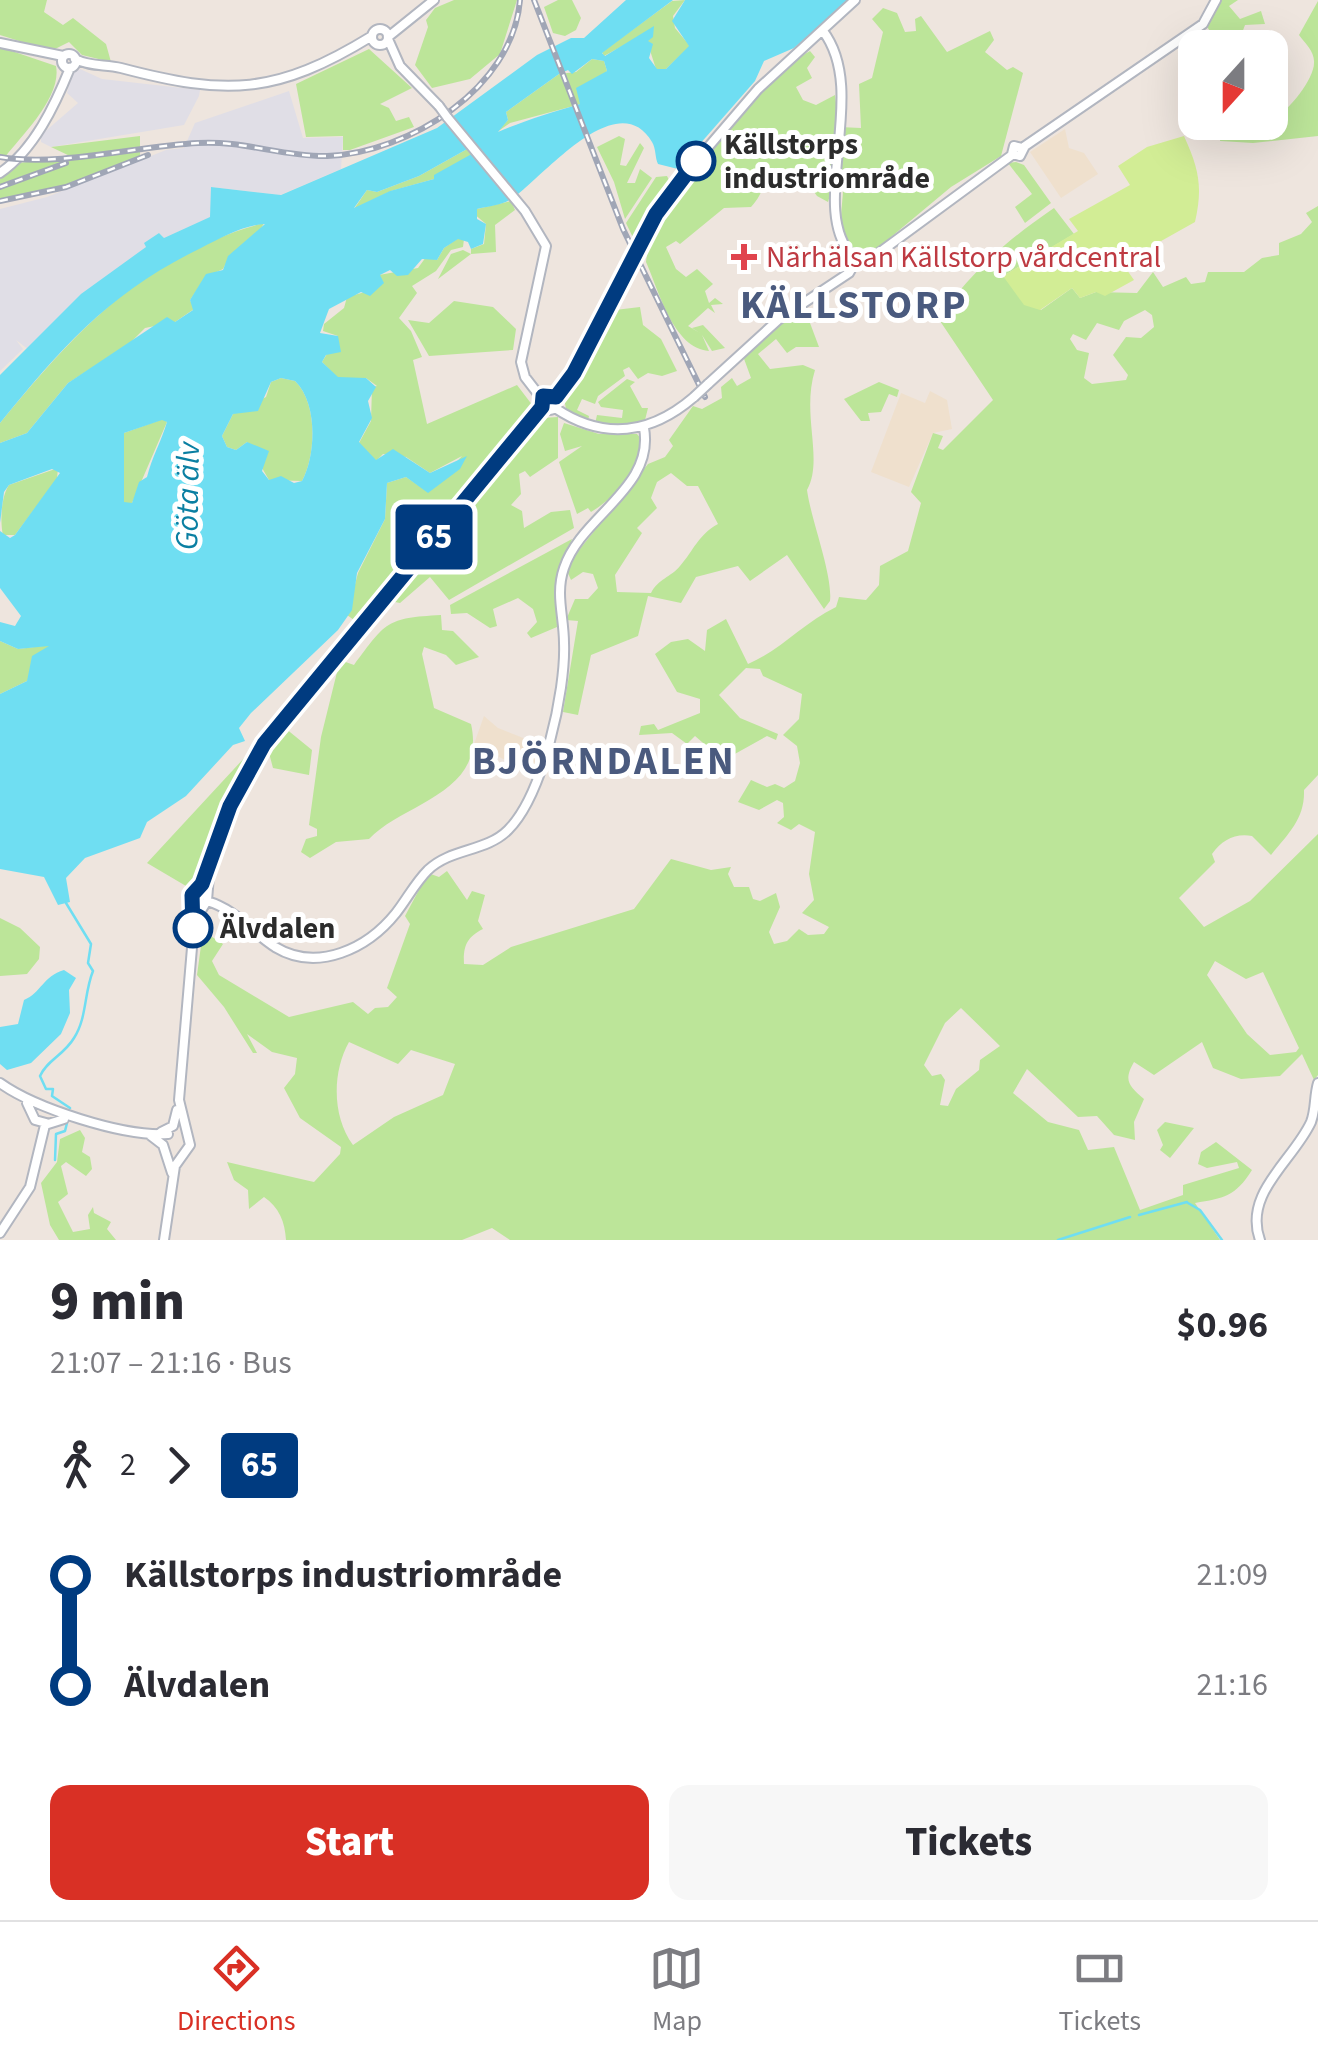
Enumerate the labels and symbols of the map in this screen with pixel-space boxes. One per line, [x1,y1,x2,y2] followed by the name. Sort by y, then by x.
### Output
[1178,30,1288,140] north arrow
[724,123,930,200] place label: Källstorps industriområde
[677,142,715,180] marker: Källstorps industriområde
[766,236,1161,279] place label: Närhälsan Källstorp vårdcentral
[731,244,757,270] marker: Närhälsan Källstorp vårdcentral
[740,277,968,334] district label: KÄLLSTORP
[164,440,212,551] water label: Göta älv
[389,504,479,570] line badge: 65
[472,733,736,790] district label: BJÖRNDALEN
[219,907,336,950] place label: Älvdalen
[174,909,212,947] marker: Älvdalen

